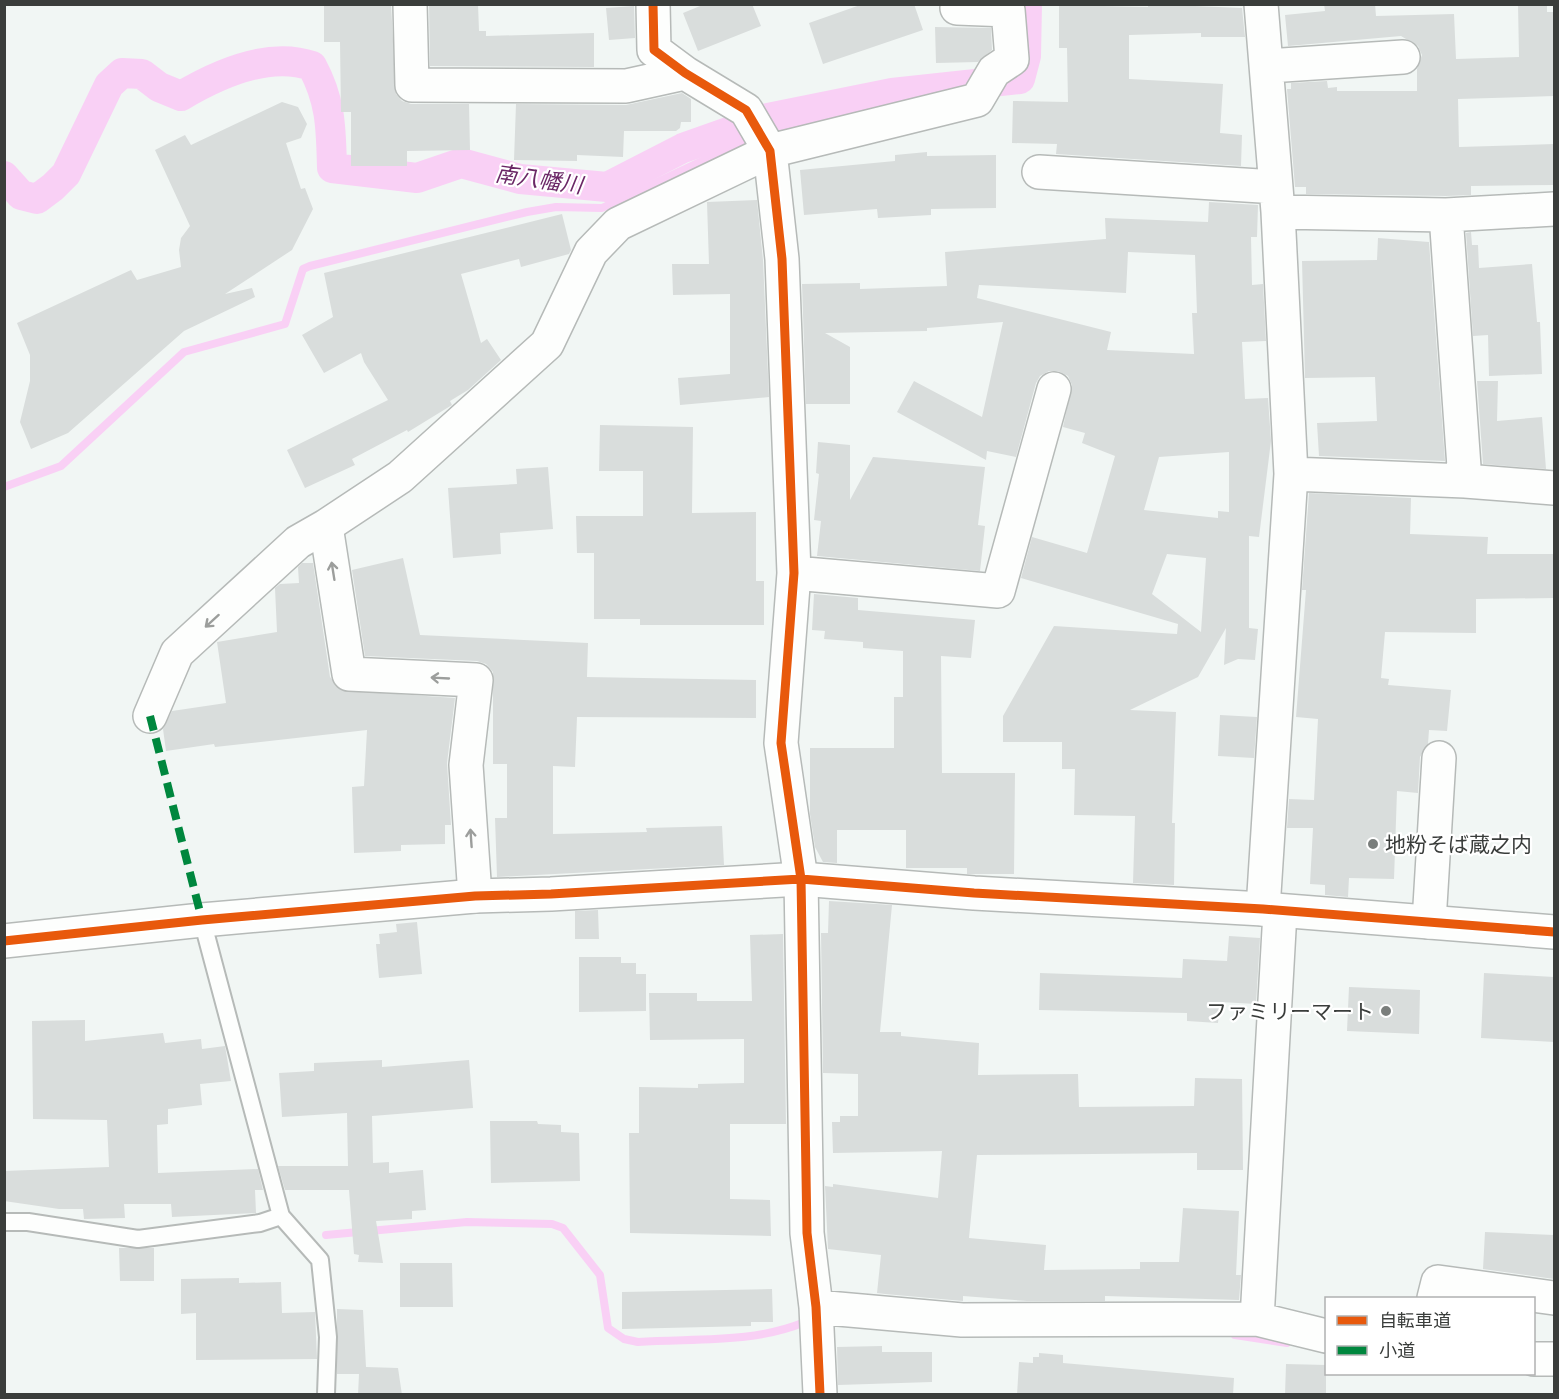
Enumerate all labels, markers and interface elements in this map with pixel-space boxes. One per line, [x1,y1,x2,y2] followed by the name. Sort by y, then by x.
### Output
[493,157,587,199] water label: 南八幡川
[328,562,339,582] one-way arrow
[205,614,220,628] one-way arrow
[431,673,451,684] one-way arrow
[465,828,476,848] one-way arrow
[1385,830,1532,858] place label: 地粉そば蔵之内
[1366,837,1380,851] marker: 地粉そば蔵之内
[1206,997,1374,1025] place label: ファミリーマート
[1379,1004,1393,1018] marker: ファミリーマート
[1325,1297,1535,1375] legend
[1379,1308,1451,1332] text: 自転車道
[1379,1338,1415,1362] text: 小道

